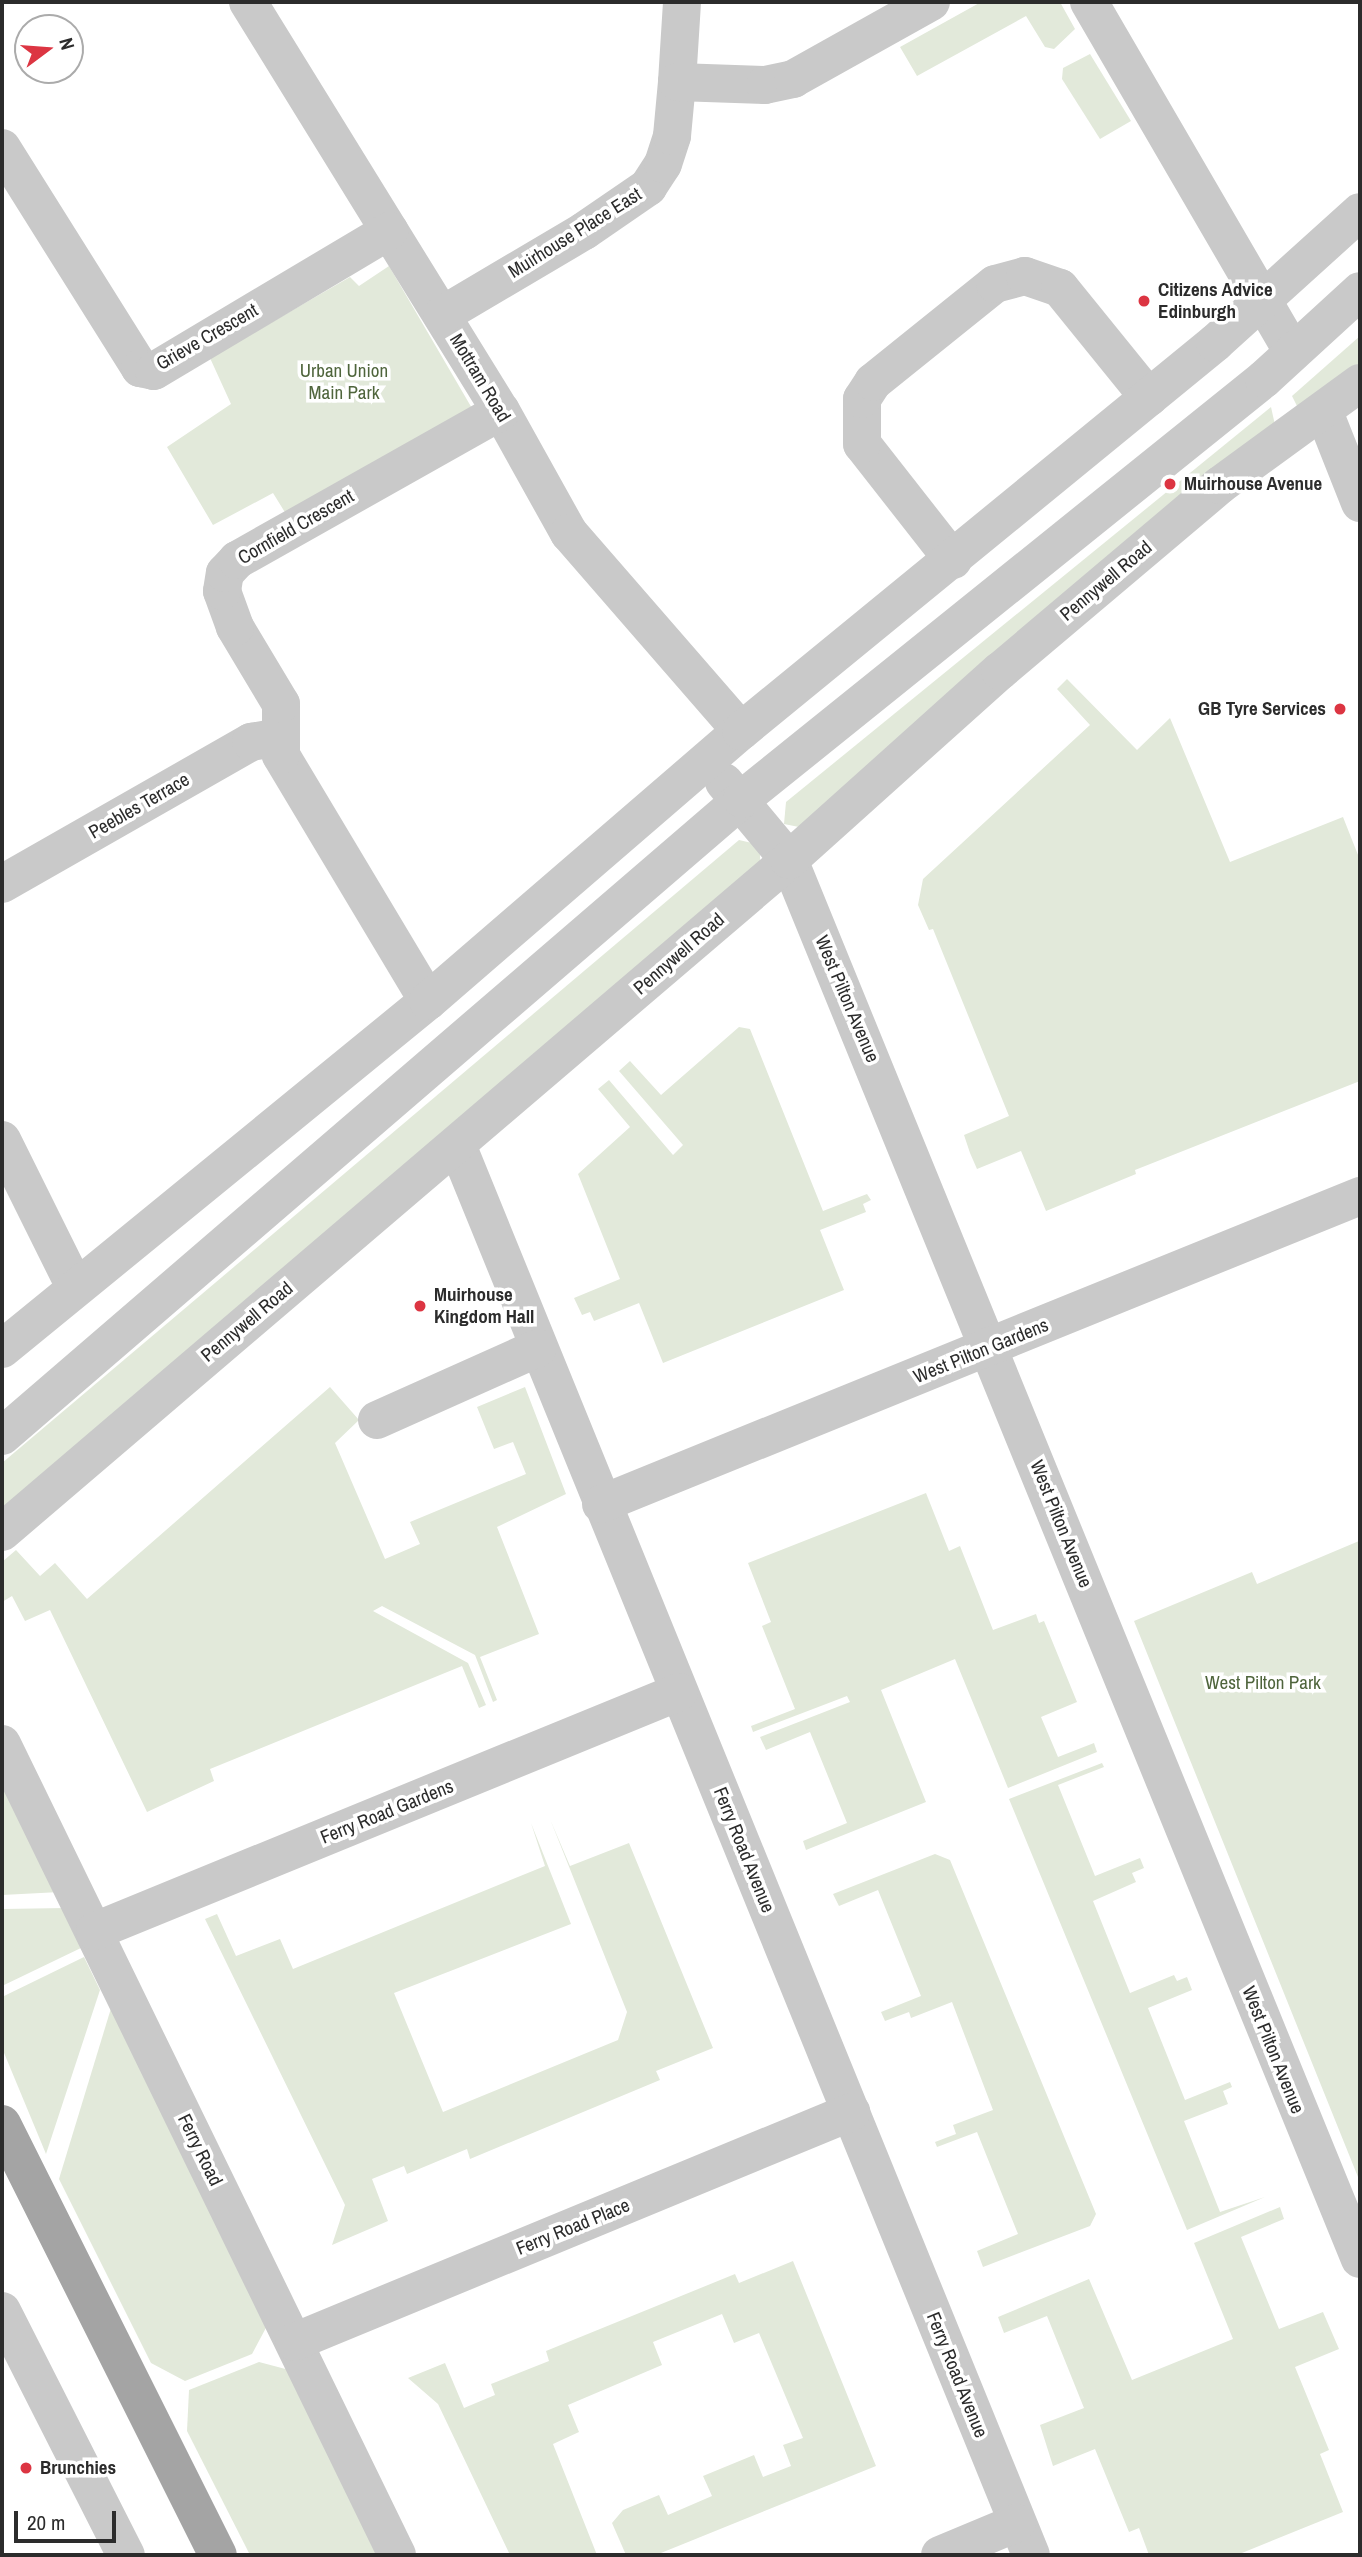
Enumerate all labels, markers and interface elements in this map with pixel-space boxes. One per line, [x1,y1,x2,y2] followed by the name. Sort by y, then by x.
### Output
[14,14,84,84] north arrow
[53,35,81,53] text: N
[504,183,646,283] street label: Muirhouse Place East
[1158,279,1273,323] place label: Citizens Advice Edinburgh
[1136,293,1152,309] marker: Citizens Advice Edinburgh
[152,299,262,375] street label: Grieve Crescent
[445,330,515,426] street label: Mottram Road
[300,360,388,404] park label: Urban Union Main Park
[1184,473,1323,495] place label: Muirhouse Avenue
[1162,476,1178,492] marker: Muirhouse Avenue
[234,485,358,569] street label: Cornfield Crescent
[1056,536,1156,626] street label: Pennywell Road
[1198,698,1326,720] place label: GB Tyre Services
[1332,701,1348,717] marker: GB Tyre Services
[85,768,193,844] street label: Peebles Terrace
[629,908,729,1000] street label: Pennywell Road
[810,932,884,1066] street label: West Pilton Avenue
[197,1277,297,1367] street label: Pennywell Road
[434,1284,534,1328] place label: Muirhouse Kingdom Hall
[412,1298,428,1314] marker: Muirhouse Kingdom Hall
[910,1314,1052,1388] street label: West Pilton Gardens
[1025,1457,1097,1591] street label: West Pilton Avenue
[1205,1672,1321,1694] park label: West Pilton Park
[317,1775,457,1849] street label: Ferry Road Gardens
[708,1784,780,1916] street label: Ferry Road Avenue
[1237,1983,1309,2117] street label: West Pilton Avenue
[173,2110,227,2190] street label: Ferry Road
[513,2194,633,2260] street label: Ferry Road Place
[921,2309,993,2441] street label: Ferry Road Avenue
[40,2457,116,2479] place label: Brunchies
[18,2460,34,2476] marker: Brunchies
[18,2498,119,2542] scale bar
[27,2508,65,2537] text: 20 m

